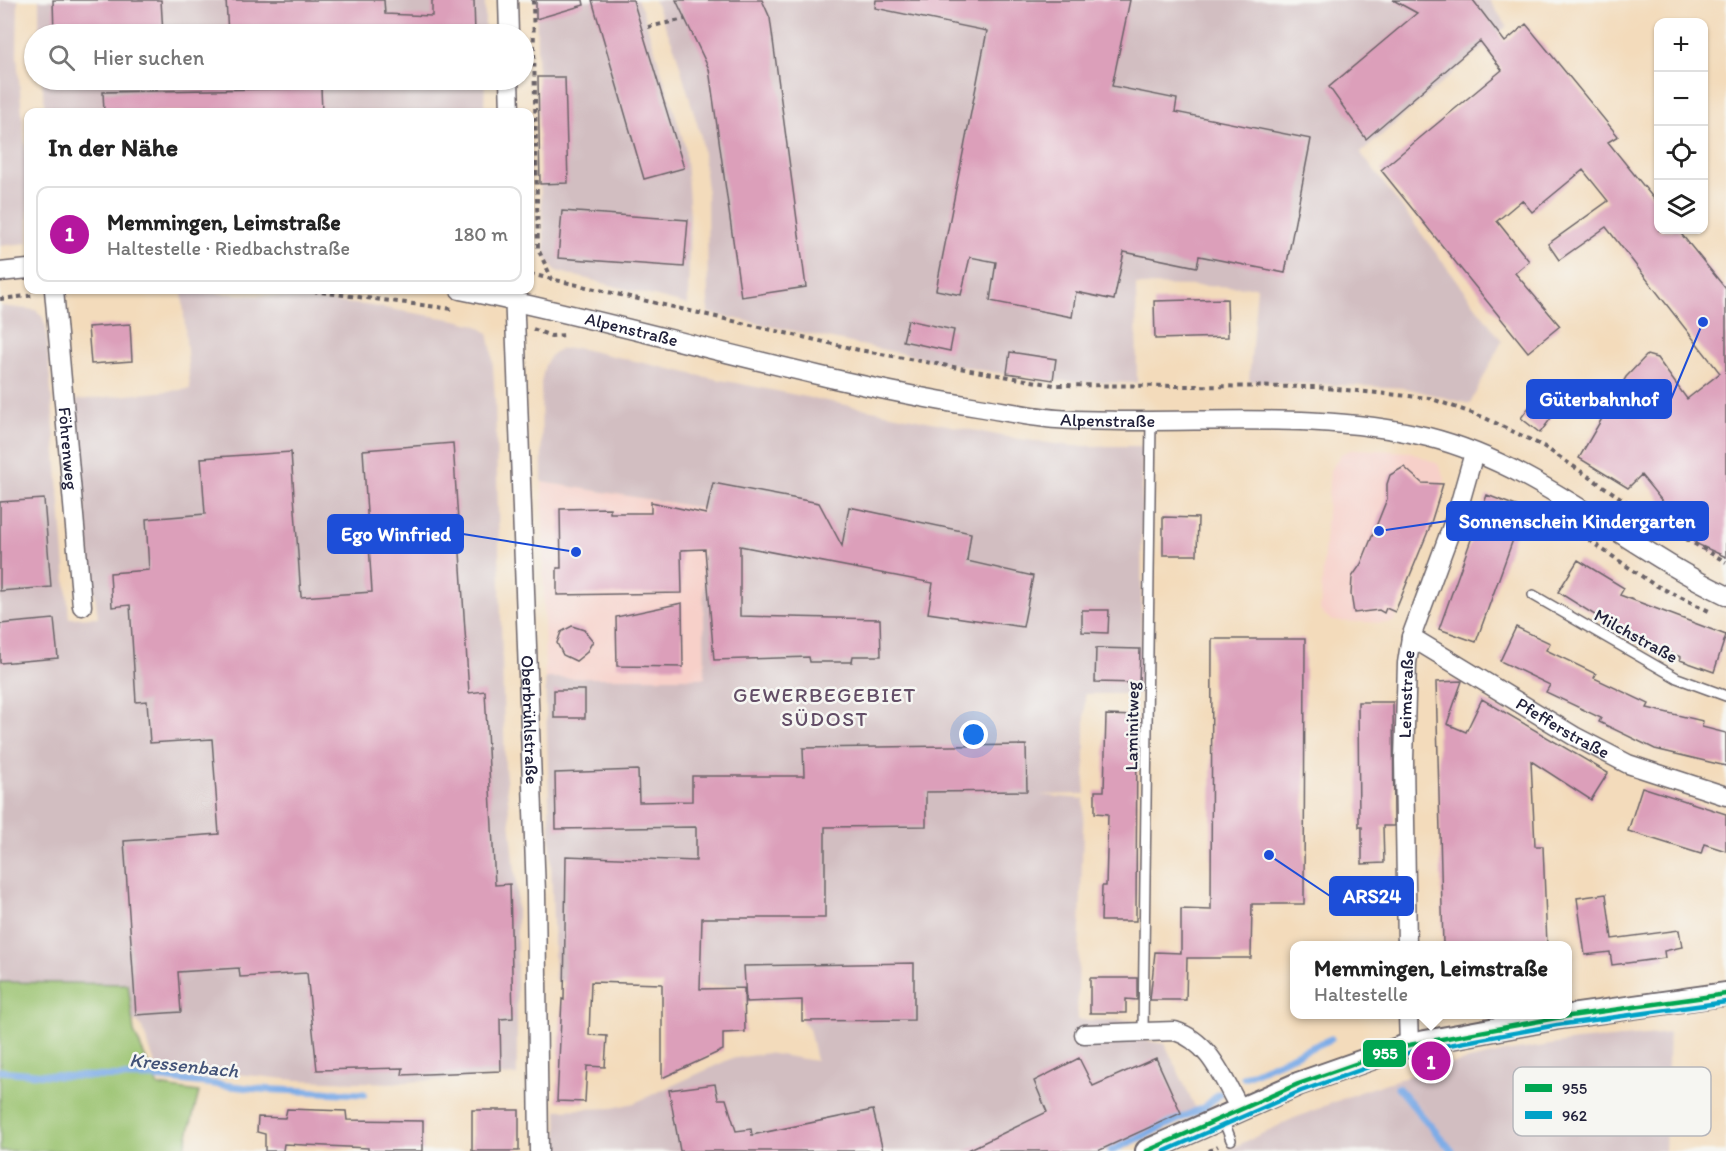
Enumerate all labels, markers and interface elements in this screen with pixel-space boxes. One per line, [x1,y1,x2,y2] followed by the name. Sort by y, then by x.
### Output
[1654,18,1708,234] map controls
[1654,18,1708,72] button: +
[24,24,534,90] search box
[45,41,78,74] icon: search
[93,44,204,71] text: Hier suchen
[1654,72,1708,126] button: −
[1654,126,1708,180] button: locate
[48,131,178,163] text: In der Nähe
[1654,180,1708,234] button: layers
[107,209,341,236] text: Memmingen, Leimstraße
[65,222,74,246] text: 1
[454,222,508,246] text: 180 m
[107,236,350,260] text: Haltestelle · Riedbachstraße
[583,307,680,352] street label: Alpenstraße
[1527,380,1671,418] callout: Güterbahnhof
[1539,387,1659,411] text: Güterbahnhof
[53,406,83,492] street label: Föhrenweg
[1060,408,1155,432] street label: Alpenstraße
[1447,502,1708,540] callout: Sonnenschein Kindergarten
[1459,509,1696,534] text: Sonnenschein Kindergarten
[328,515,463,553] callout: Ego Winfried
[341,522,451,547] text: Ego Winfried
[1590,604,1682,668] street label: Milchstraße
[1394,648,1420,739] street label: Leimstraße
[516,655,543,785] street label: Oberbrühlstraße
[1120,680,1144,771] street label: Laminitweg
[733,682,917,731] district label: GEWERBEGEBIET SÜDOST
[1512,692,1613,763] street label: Pfefferstraße
[959,720,988,749] your location
[1330,877,1413,915] callout: ARS24
[1342,884,1401,908] text: ARS24
[1290,941,1572,1019] popup
[1314,955,1548,982] text: Memmingen, Leimstraße
[1314,982,1408,1006] text: Haltestelle
[1412,1038,1450,1084] pin: 1
[1362,1039,1407,1068] line badge: 955
[1372,1044,1398,1063] text: 955
[128,1047,240,1083] water label: Kressenbach
[1513,1067,1711,1136] legend
[1562,1079,1587,1098] text: 955
[1562,1106,1588,1125] text: 962

